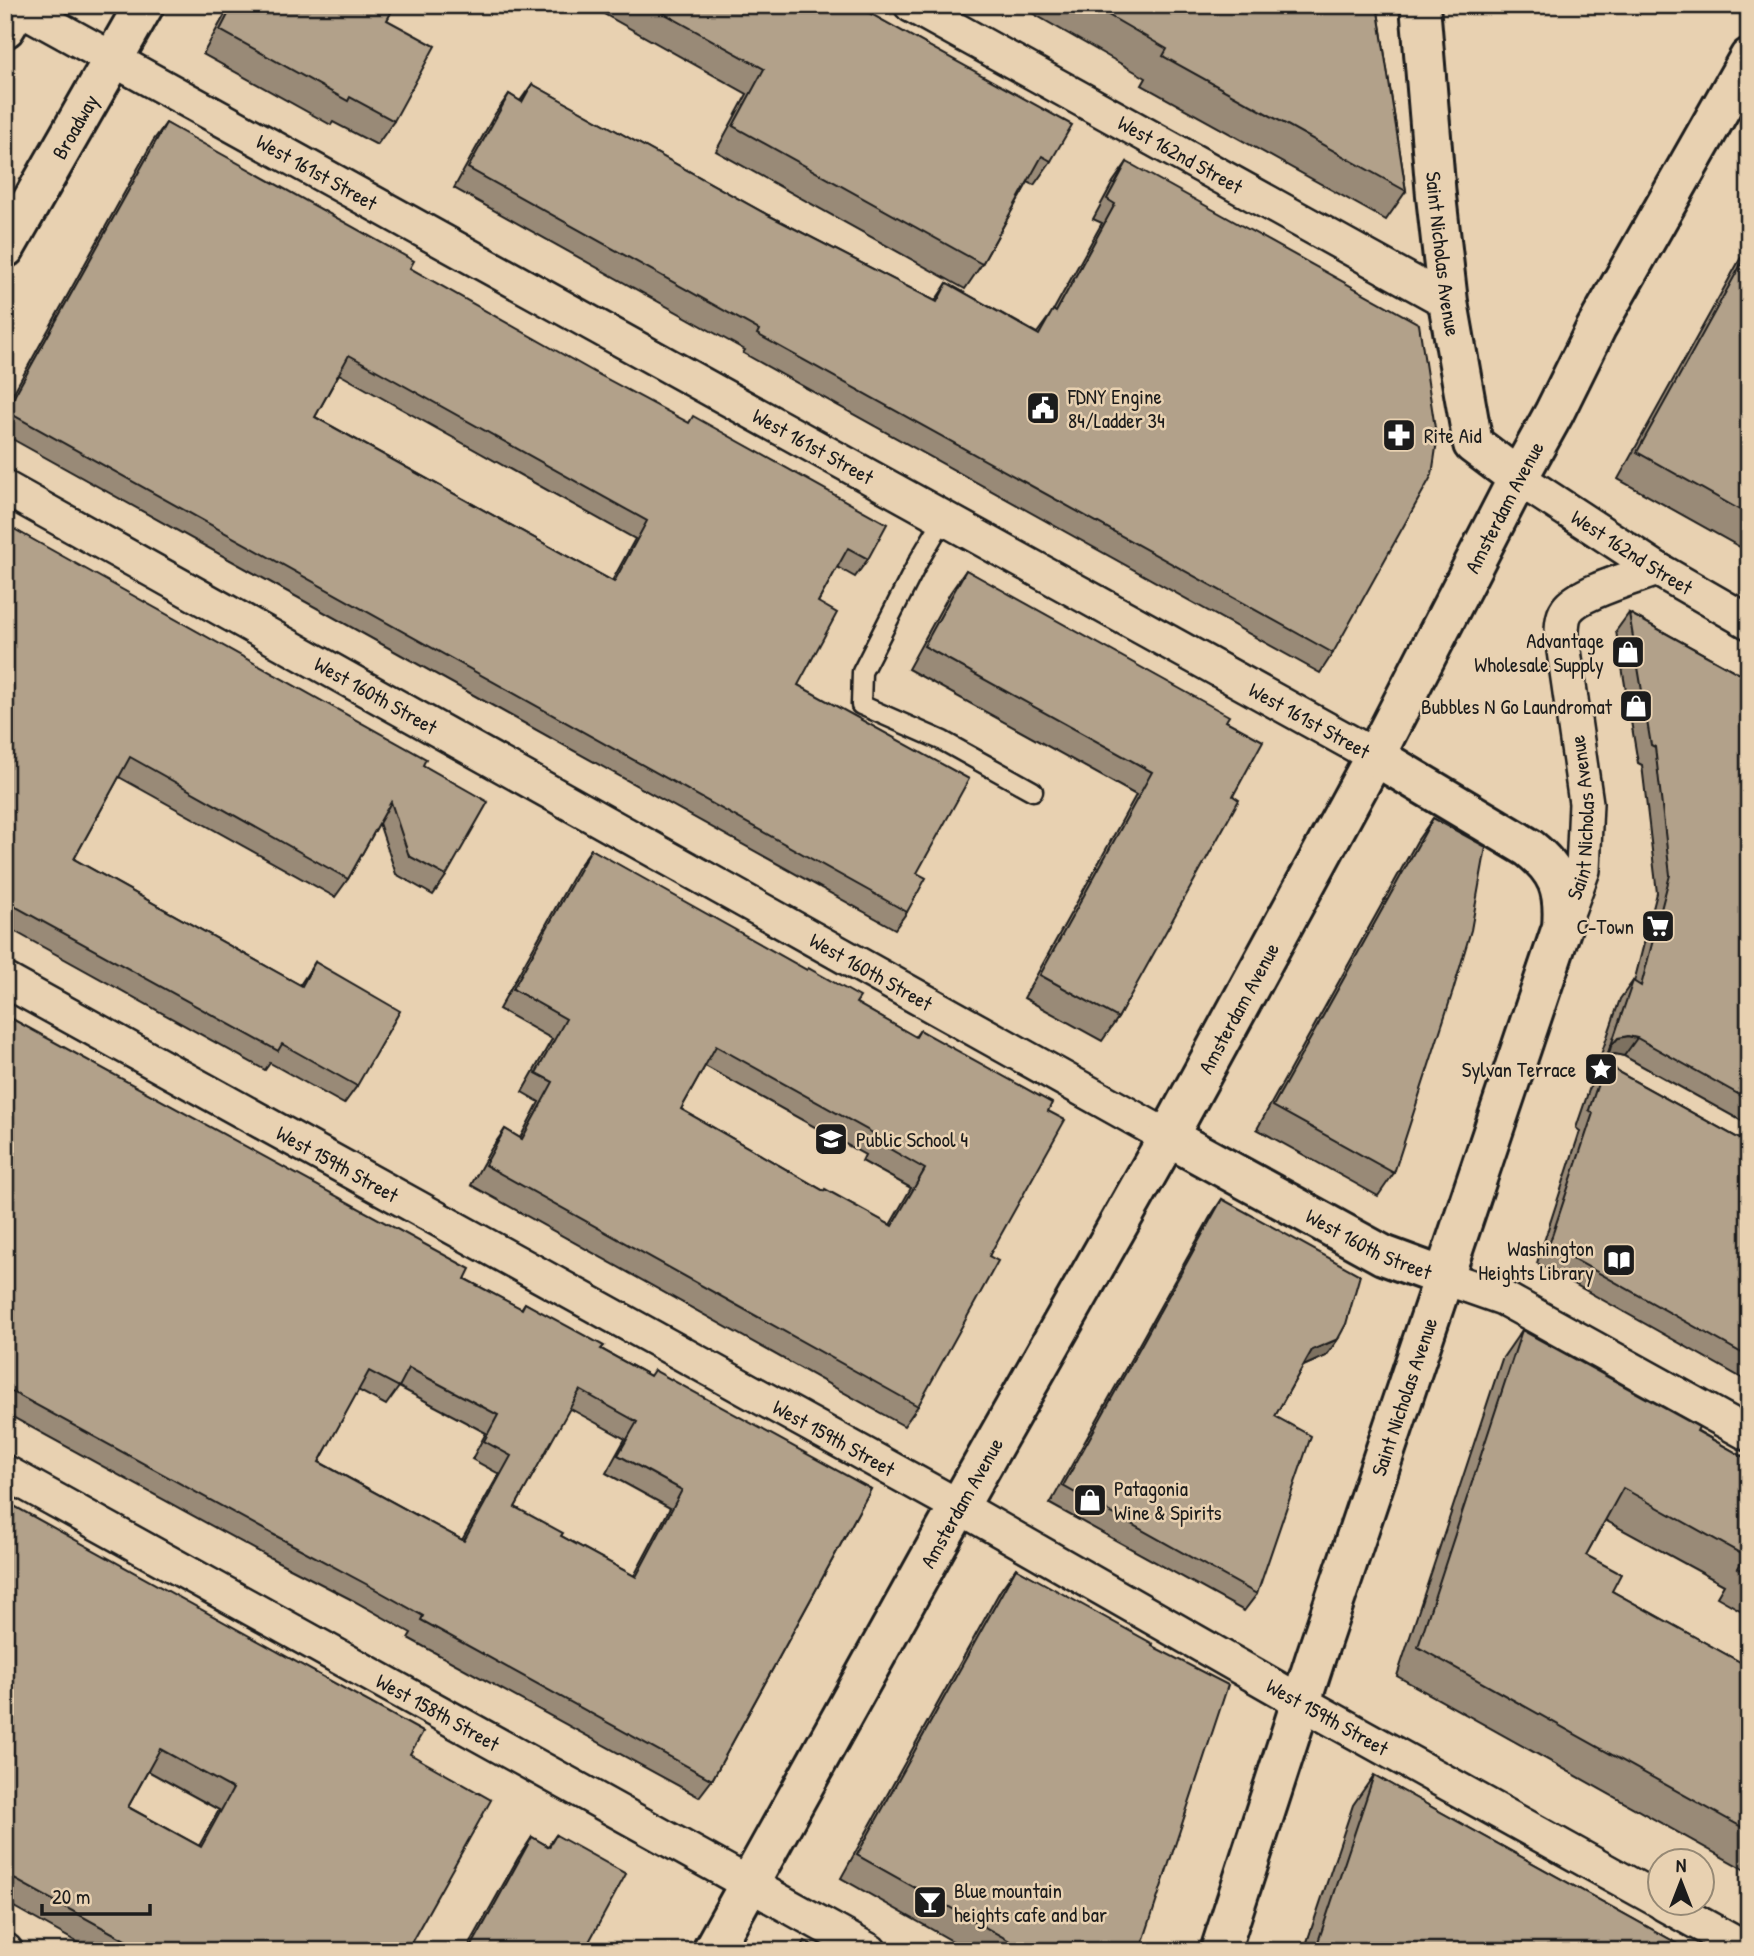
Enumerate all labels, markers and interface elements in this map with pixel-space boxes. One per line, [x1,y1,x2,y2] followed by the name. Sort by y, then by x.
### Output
[44,89,105,164] street label: Broadway
[1113,108,1249,201] street label: West 162nd Street
[251,127,383,217] street label: West 161st Street
[1420,170,1468,338] street label: Saint Nicholas Avenue
[1067,382,1165,435] place label: FDNY Engine 84/Ladder 34
[1024,389,1062,427] public building icon: FDNY Engine 84/Ladder 34
[748,401,880,491] street label: West 161st Street
[1380,416,1418,454] pharmacy icon: Rite Aid
[1424,421,1482,450] place label: Rite Aid
[1457,436,1550,578] street label: Amsterdam Avenue
[1566,502,1699,602] street label: West 162nd Street
[1474,626,1604,679] place label: Advantage Wholesale Supply
[1609,633,1647,671] shop icon: Advantage Wholesale Supply
[309,649,444,741] street label: West 160th Street
[1244,675,1376,765] street label: West 161st Street
[1617,687,1655,725] shop icon: Bubbles N Go Laundromat
[1421,692,1613,721] place label: Bubbles N Go Laundromat
[1559,733,1601,904] street label: Saint Nicholas Avenue
[1639,907,1677,945] supermarket icon: C-Town
[1577,912,1634,941] place label: C-Town
[804,925,939,1018] street label: West 160th Street
[1191,937,1286,1079] street label: Amsterdam Avenue
[1582,1050,1620,1088] place icon: Sylvan Terrace
[1462,1055,1576,1084] place label: Sylvan Terrace
[271,1118,405,1209] street label: West 159th Street
[812,1120,850,1158] school or university icon: Public School 4
[856,1125,968,1154] place label: Public School 4
[1301,1201,1437,1286] street label: West 160th Street
[1478,1234,1594,1287] place label: Washington Heights Library
[1600,1241,1638,1279] library icon: Washington Heights Library
[1363,1314,1444,1480] street label: Saint Nicholas Avenue
[768,1392,901,1483] street label: West 159th Street
[913,1432,1009,1573] street label: Amsterdam Avenue
[1114,1474,1222,1527] place label: Patagonia Wine & Spirits
[1071,1481,1109,1519] shop icon: Patagonia Wine & Spirits
[371,1666,506,1758] street label: West 158th Street
[1261,1671,1395,1763] street label: West 159th Street
[1646,1848,1716,1918] north arrow
[1676,1852,1686,1878] text: N
[42,1872,150,1916] scale bar
[954,1876,1107,1929] place label: Blue mountain heights cafe and bar
[52,1882,90,1911] text: 20 m
[911,1883,949,1921] bar icon: Blue mountain heights cafe and bar

